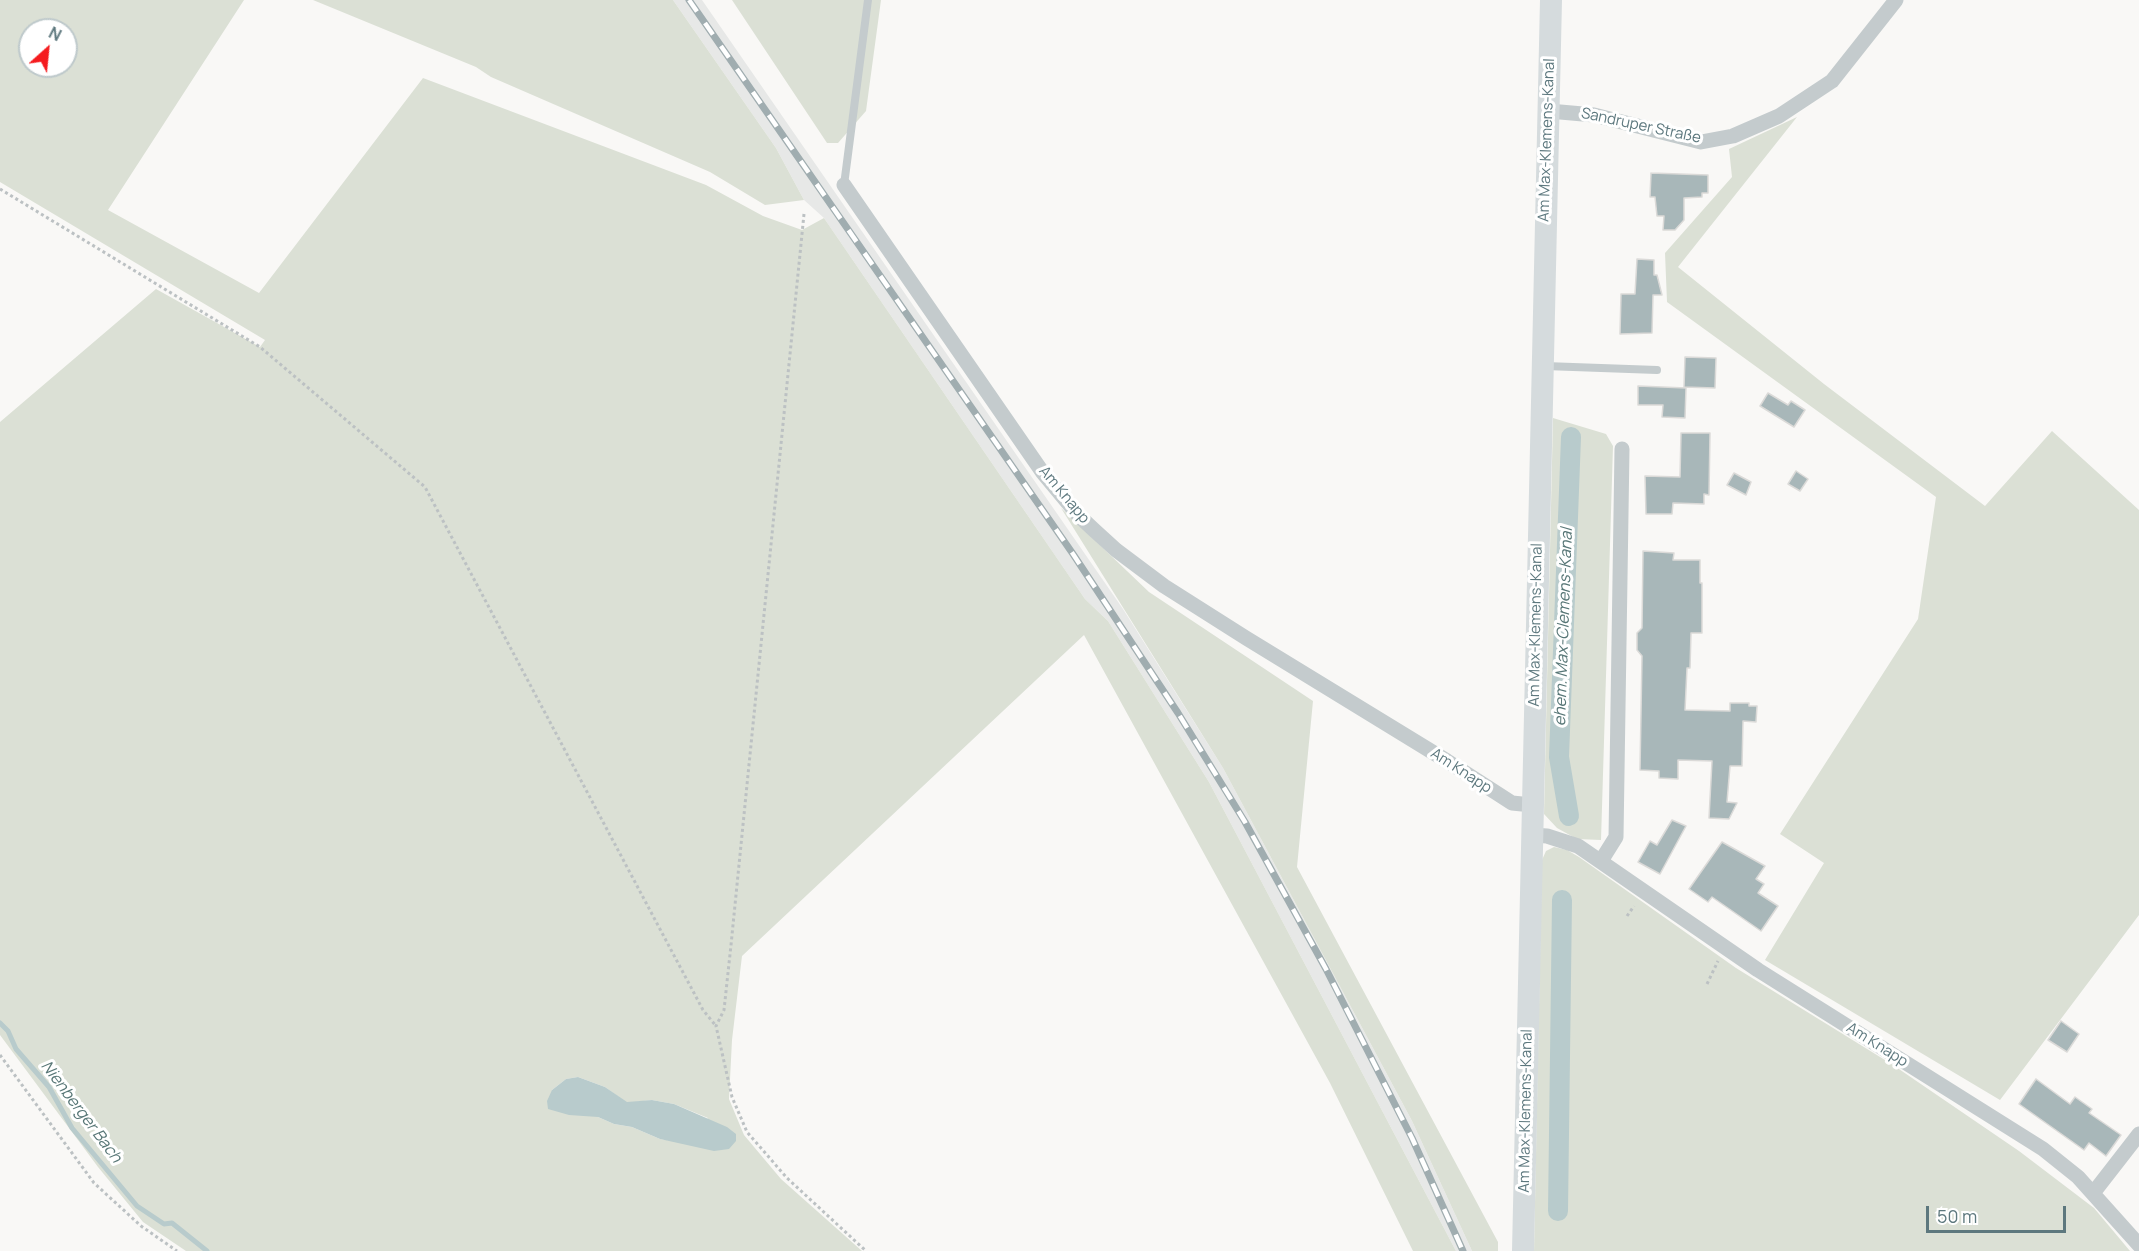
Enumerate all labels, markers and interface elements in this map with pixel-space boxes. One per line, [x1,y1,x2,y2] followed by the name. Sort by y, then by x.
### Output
[18,18,78,78] north arrow
[45,21,65,46] text: N
[1535,58,1559,222] street label: Am Max-Klemens-Kanal
[1579,104,1703,148] street label: Sandruper Straße
[1035,463,1093,527] street label: Am Knapp
[1551,528,1577,726] water label: ehem. Max-Clemens-Kanal
[1526,543,1546,707] street label: Am Max-Klemens-Kanal
[1427,745,1495,797] street label: Am Knapp
[1843,1019,1911,1071] street label: Am Knapp
[1516,1029,1536,1193] street label: Am Max-Klemens-Kanal
[36,1057,126,1167] water label: Nienberger Bach
[1929,1194,2068,1232] scale bar
[1937,1204,1977,1228] text: 50 m

